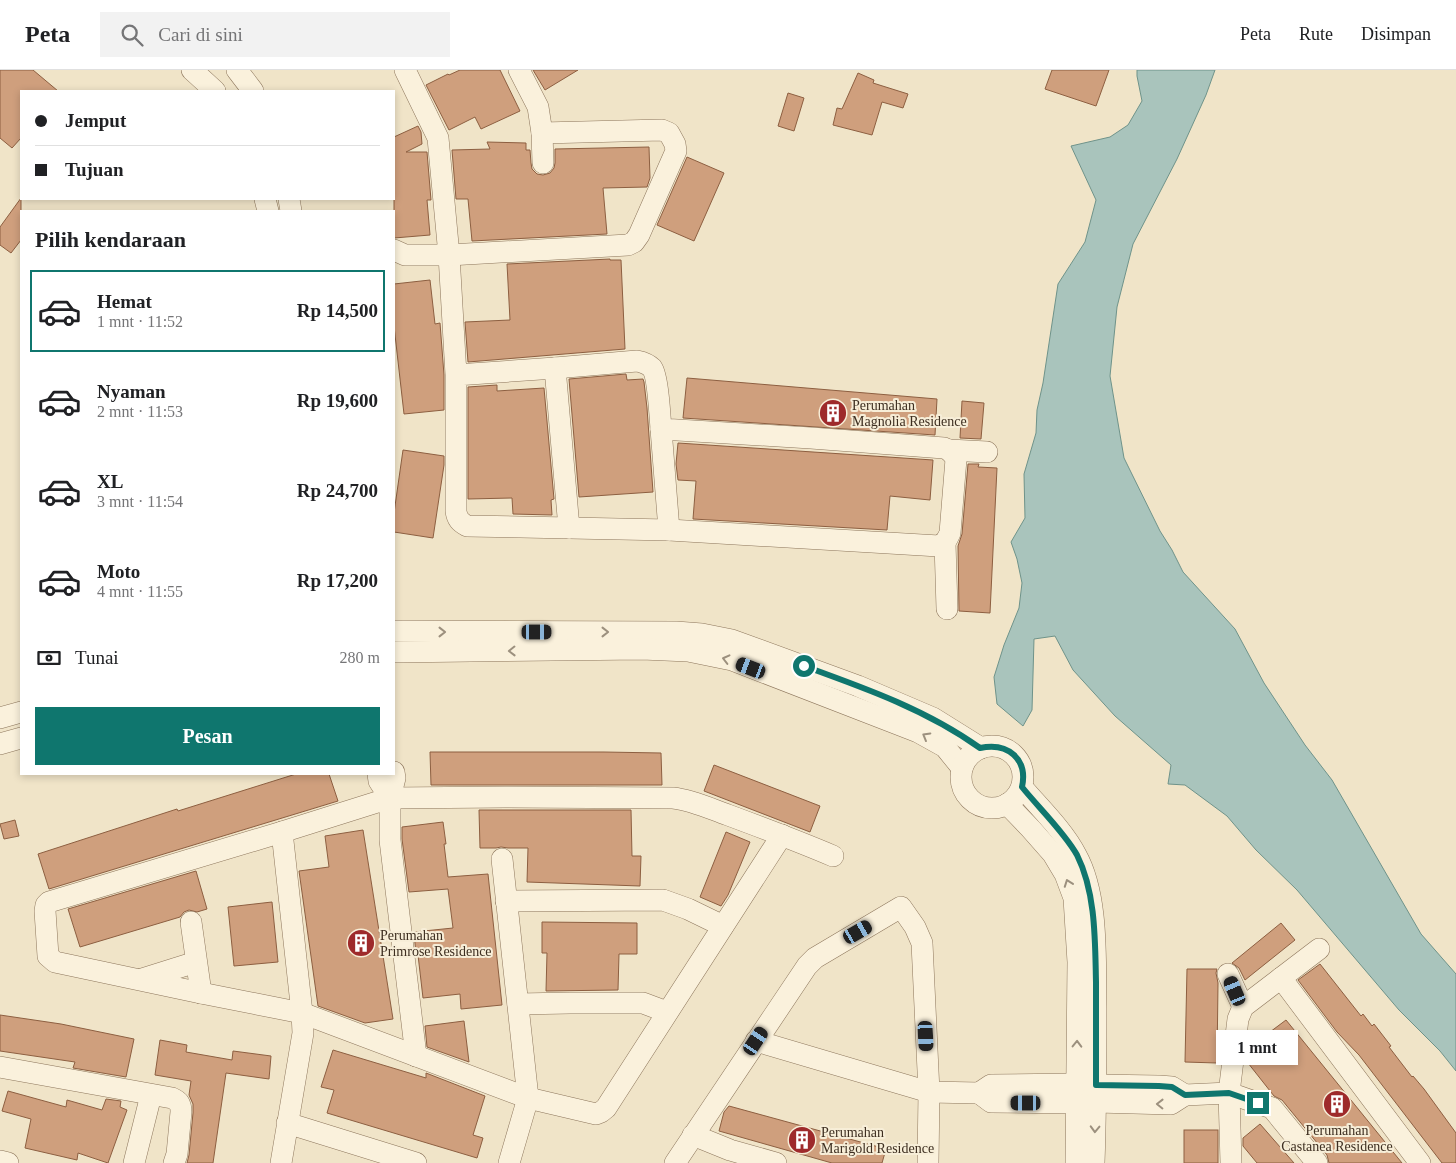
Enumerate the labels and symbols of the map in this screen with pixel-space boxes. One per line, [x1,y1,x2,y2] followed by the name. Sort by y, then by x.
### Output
[818,398,848,428] building icon: Perumahan Magnolia Residence
[852,398,967,429] place label: Perumahan Magnolia Residence
[522,625,552,640] car
[439,627,447,637] one-way arrow
[602,627,609,637] one-way arrow
[507,646,515,656] one-way arrow
[721,654,730,665] one-way arrow
[793,655,815,677] route start
[734,656,767,680] car
[923,733,932,743] one-way arrow
[1064,879,1074,888] one-way arrow
[841,918,874,946] car
[346,928,376,958] building icon: Perumahan Primrose Residence
[380,928,492,959] place label: Perumahan Primrose Residence
[1222,974,1247,1008] car
[917,1021,934,1051] car
[741,1024,770,1058] car
[1217,1030,1299,1066] callout: 1 mnt
[1071,1040,1082,1048] one-way arrow
[1322,1089,1352,1119] building icon: Perumahan Castanea Residence
[1247,1092,1269,1114] route end
[1011,1096,1041,1111] car
[1155,1099,1163,1109] one-way arrow
[1281,1123,1393,1154] place label: Perumahan Castanea Residence
[787,1125,817,1155] building icon: Perumahan Marigold Residence
[821,1125,934,1156] place label: Perumahan Marigold Residence
[1090,1125,1100,1133] one-way arrow

